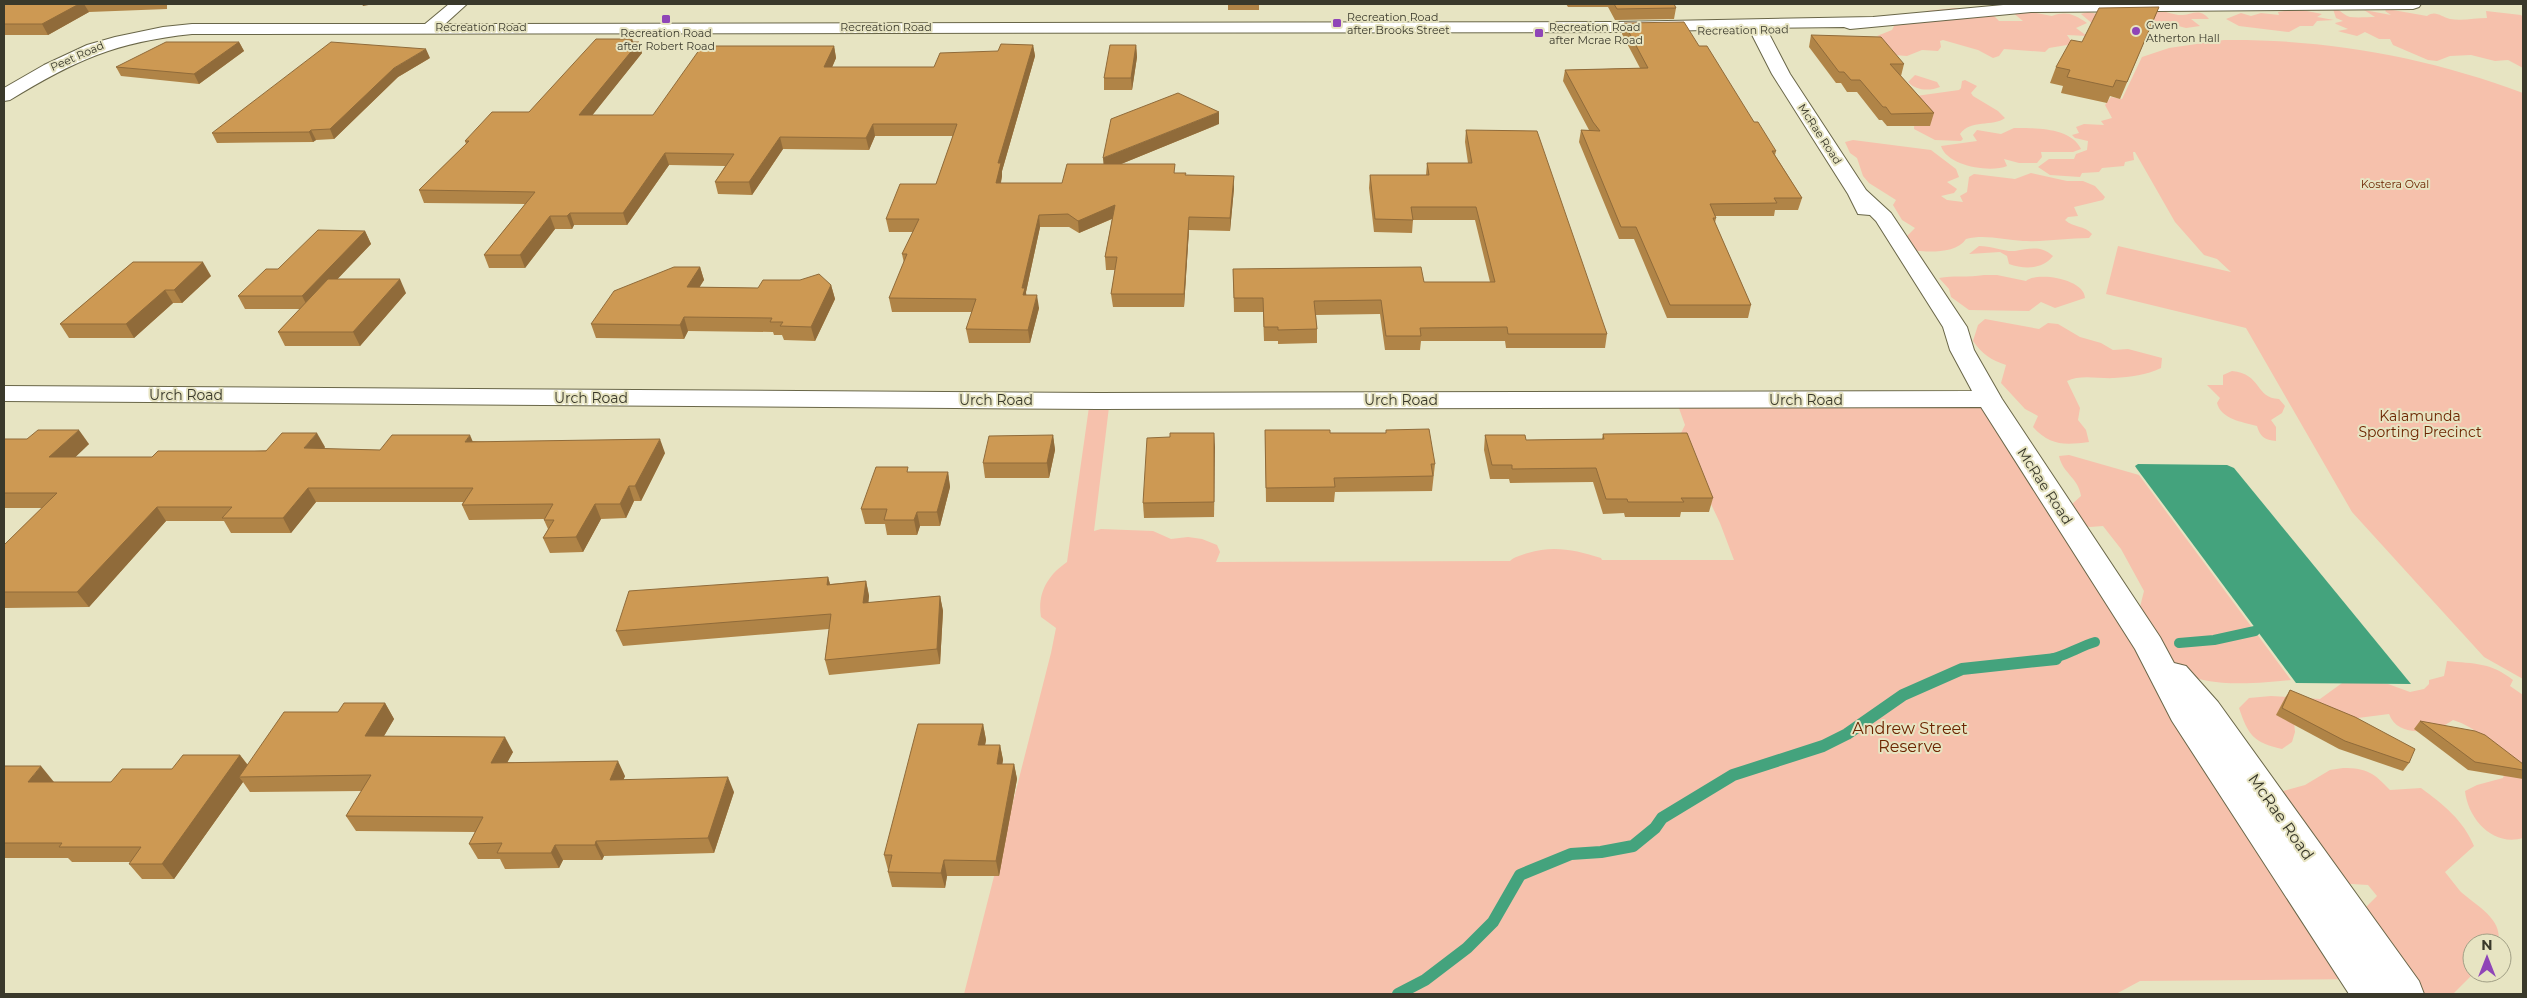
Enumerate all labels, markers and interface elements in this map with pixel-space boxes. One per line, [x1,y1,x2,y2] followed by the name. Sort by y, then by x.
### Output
[1347,10,1450,37] place label: Recreation Road after Brooks Street
[660,13,672,25] marker: Recreation Road after Robert Road
[1331,17,1343,29] marker: Recreation Road after Brooks Street
[2146,18,2220,45] place label: Gwen Atherton Hall
[435,20,527,34] street label: Recreation Road
[840,20,932,34] street label: Recreation Road
[1549,20,1643,47] place label: Recreation Road after Mcrae Road
[1697,22,1789,38] street label: Recreation Road
[2130,25,2142,37] marker: Gwen Atherton Hall
[617,26,715,53] place label: Recreation Road after Robert Road
[1533,27,1545,39] marker: Recreation Road after Mcrae Road
[48,38,106,74] street label: Peet Road
[1795,101,1845,167] street label: McRae Road
[2361,177,2429,191] park label: Kostera Oval
[149,386,223,404] street label: Urch Road
[554,389,628,407] street label: Urch Road
[959,391,1033,409] street label: Urch Road
[1364,391,1438,409] street label: Urch Road
[1769,391,1843,409] street label: Urch Road
[2358,407,2482,441] park label: Kalamunda Sporting Precinct
[2013,444,2077,528] street label: McRae Road
[1852,719,1968,756] park label: Andrew Street Reserve
[2244,770,2318,864] street label: McRae Road
[2462,933,2512,983] north arrow
[2481,936,2493,954] text: N

